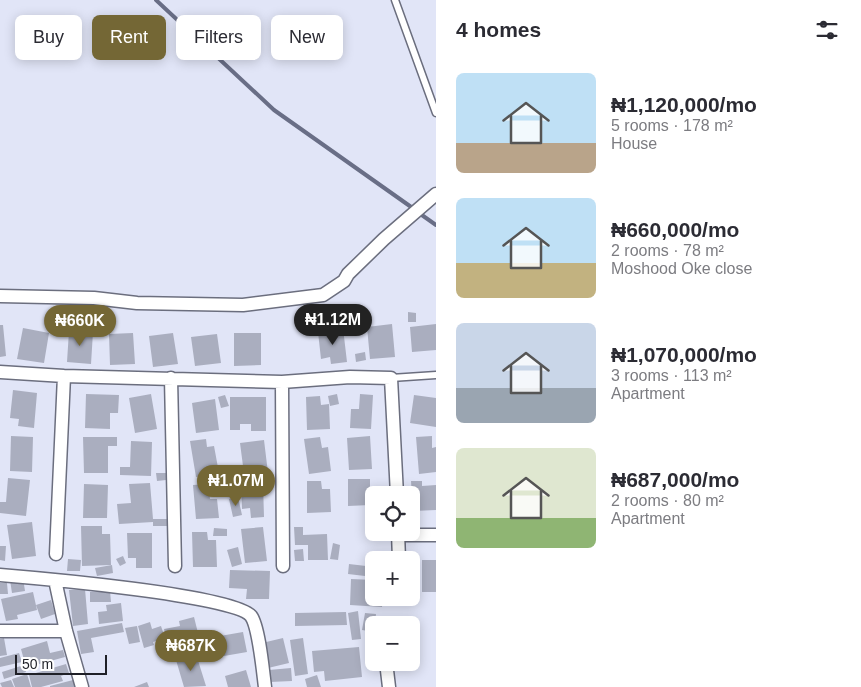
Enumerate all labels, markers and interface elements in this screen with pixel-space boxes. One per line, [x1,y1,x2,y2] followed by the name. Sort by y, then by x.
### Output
[15,15,82,60] chip: Buy
[92,15,166,60] chip: Rent
[176,15,261,60] chip: Filters
[271,15,343,60] chip: New
[813,16,841,44] icon: filters
[456,18,541,41] text: 4 homes
[496,93,556,153] icon: home
[611,93,757,116] text: ₦1,120,000/mo
[611,117,733,134] text: 5 rooms · 178 m²
[611,135,657,152] text: House
[496,218,556,278] icon: home
[611,218,739,241] text: ₦660,000/mo
[611,242,724,259] text: 2 rooms · 78 m²
[611,260,752,277] text: Moshood Oke close
[45,304,115,347] pin: ₦660K
[292,304,374,346] pin: ₦1.12M
[305,311,361,328] text: ₦1.12M
[55,312,105,329] text: ₦660K
[496,343,556,403] icon: home
[611,343,757,366] text: ₦1,070,000/mo
[611,367,732,384] text: 3 rooms · 113 m²
[611,385,685,402] text: Apartment
[195,464,277,507] pin: ₦1.07M
[496,468,556,528] icon: home
[611,468,739,491] text: ₦687,000/mo
[208,472,264,489] text: ₦1.07M
[365,486,420,671] map controls
[365,486,420,541] button: locate
[611,492,724,509] text: 2 rooms · 80 m²
[611,510,685,527] text: Apartment
[365,551,420,606] button: +
[365,616,420,671] button: −
[156,630,226,672] pin: ₦687K
[166,637,216,654] text: ₦687K
[15,652,108,675] scale bar
[22,656,53,672] text: 50 m

